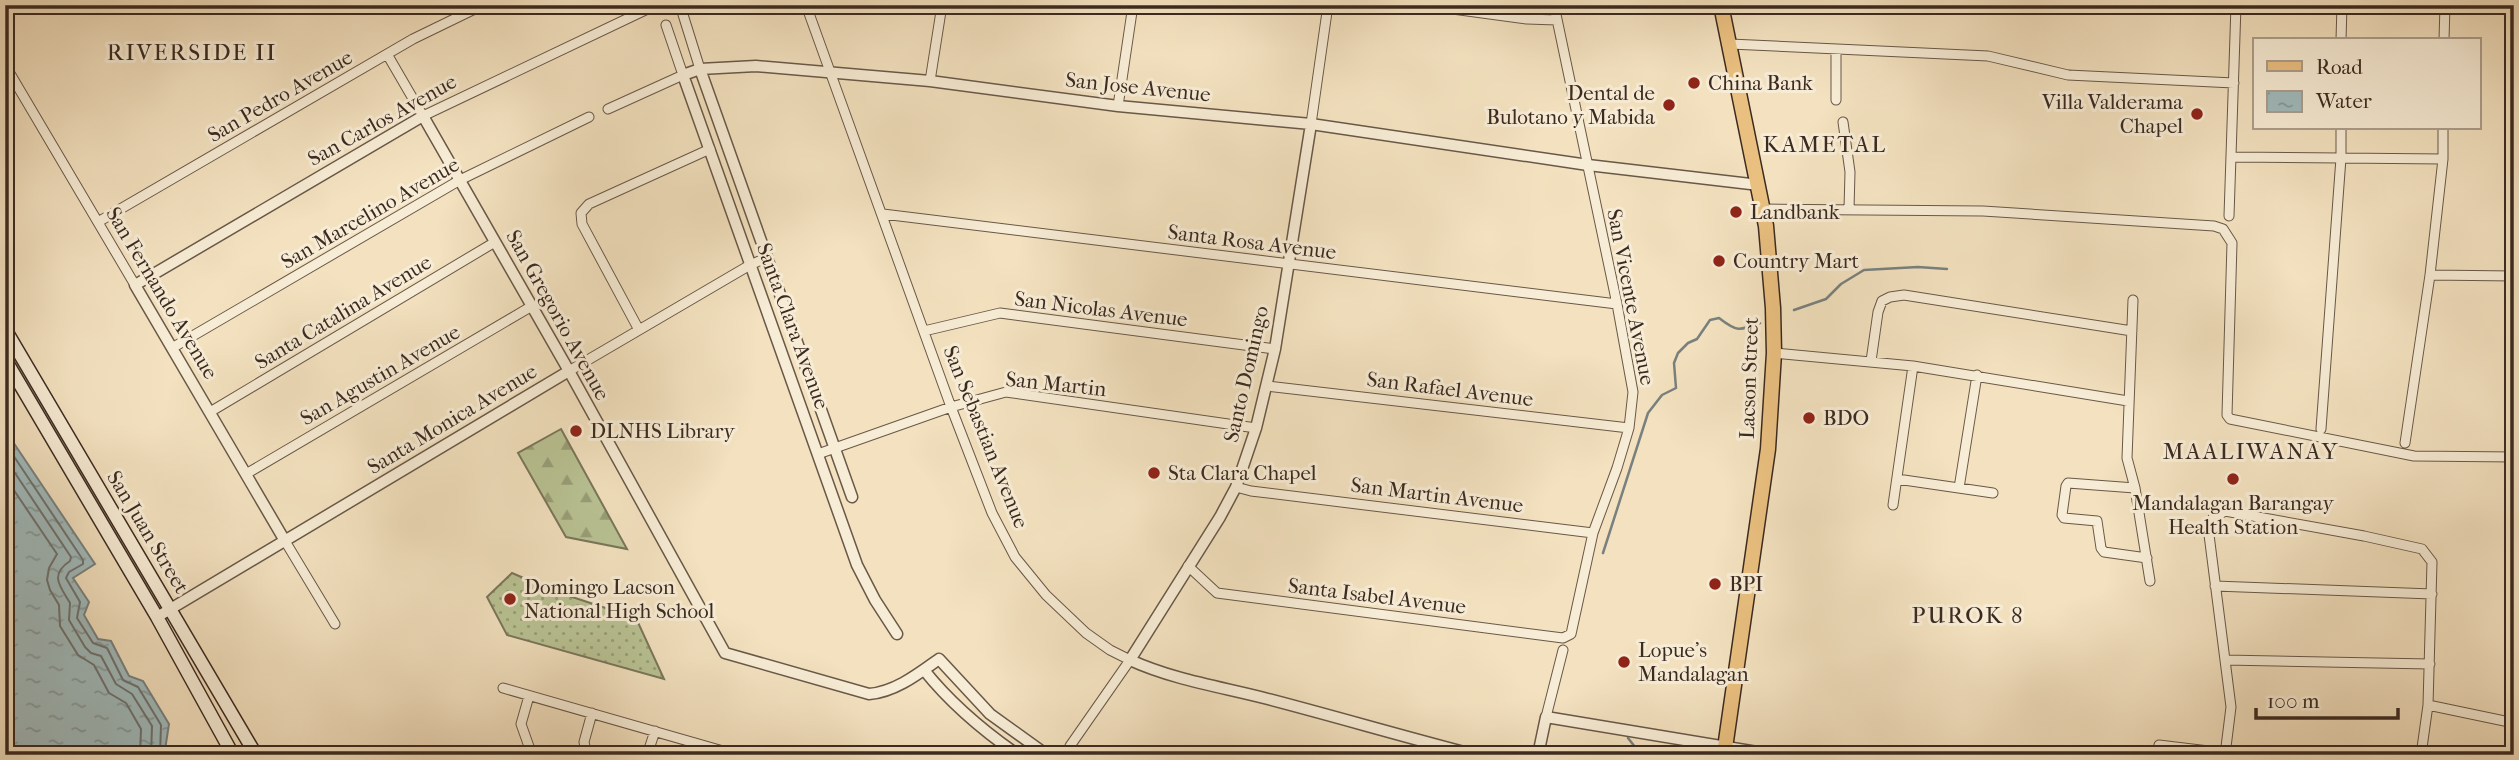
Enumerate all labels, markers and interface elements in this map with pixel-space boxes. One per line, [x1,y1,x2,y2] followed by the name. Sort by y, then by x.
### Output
[2253,38,2480,130] legend
[107,39,277,66] district label: RIVERSIDE II
[203,45,357,147] street label: San Pedro Avenue
[2316,55,2363,79] text: Road
[1064,67,1212,107] street label: San Jose Avenue
[303,69,461,171] street label: San Carlos Avenue
[1708,71,1813,95] place label: China Bank
[1686,75,1702,91] marker: China Bank
[1486,81,1655,129] place label: Dental de Bulotano y Mabida
[2315,89,2372,113] text: Water
[2041,90,2183,138] place label: Villa Valderama Chapel
[1661,97,1677,113] marker: Dental de Bulotano y Mabida
[2189,106,2205,122] marker: Villa Valderama Chapel
[1763,131,1887,158] district label: KAMETAL
[277,152,463,274] street label: San Marcelino Avenue
[1750,200,1840,224] place label: Landbank
[101,203,223,383] street label: San Fernando Avenue
[1728,204,1744,220] marker: Landbank
[1602,207,1660,387] street label: San Vicente Avenue
[1166,220,1338,264] street label: Santa Rosa Avenue
[501,226,615,404] street label: San Gregorio Avenue
[752,240,834,412] street label: Santa Clara Avenue
[1733,249,1860,273] place label: Country Mart
[250,250,436,374] street label: Santa Catalina Avenue
[1711,253,1727,269] marker: Country Mart
[1013,286,1189,332] street label: San Nicolas Avenue
[1219,303,1273,445] street label: Santo Domingo
[1735,316,1763,439] street label: Lacson Street
[296,320,464,430] street label: San Agustin Avenue
[938,342,1034,532] street label: San Sebastian Avenue
[363,359,541,479] street label: Santa Monica Avenue
[1004,367,1108,401] street label: San Martin
[1365,367,1535,411] street label: San Rafael Avenue
[1823,406,1869,430] place label: BDO
[1801,410,1817,426] marker: BDO
[590,419,735,443] place label: DLNHS Library
[568,423,584,439] marker: DLNHS Library
[2163,438,2339,465] district label: MAALIWANAY
[1168,461,1317,485] place label: Sta Clara Chapel
[1146,465,1162,481] marker: Sta Clara Chapel
[102,466,194,598] street label: San Juan Street
[2225,471,2241,487] marker: Mandalagan Barangay Health Station
[1349,473,1525,517] street label: San Martin Avenue
[2132,491,2334,539] place label: Mandalagan Barangay Health Station
[1729,572,1763,596] place label: BPI
[1287,573,1467,619] street label: Santa Isabel Avenue
[524,575,715,623] place label: Domingo Lacson National High School
[1707,576,1723,592] marker: BPI
[502,591,518,607] marker: Domingo Lacson National High School
[1912,602,2024,629] district label: PUROK 8
[1638,638,1749,686] place label: Lopue's Mandalagan
[1616,654,1632,670] marker: Lopue's Mandalagan
[2256,676,2398,720] scale bar
[2267,689,2320,713] text: 100 m

